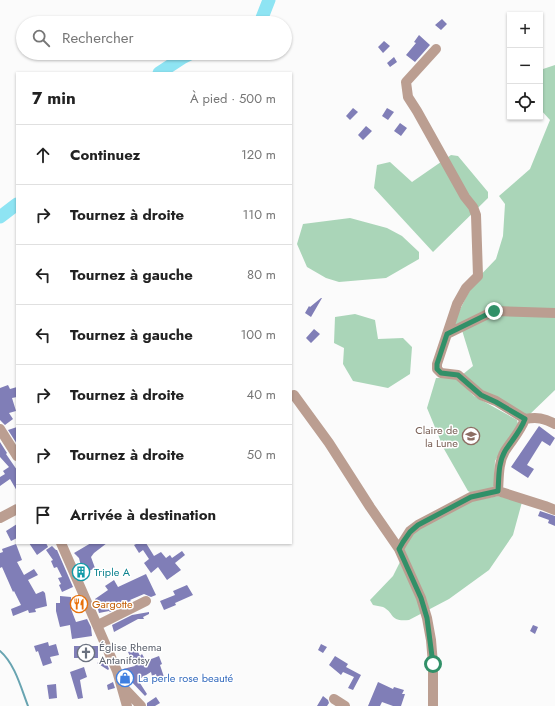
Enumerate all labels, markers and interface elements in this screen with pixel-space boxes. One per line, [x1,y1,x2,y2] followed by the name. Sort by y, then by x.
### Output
[507,12,543,120] map controls
[507,12,543,48] button: +
[16,16,292,60] search box
[30,27,52,49] icon: search
[62,27,134,49] text: Rechercher
[507,48,543,84] button: −
[507,84,543,120] button: locate
[32,86,76,110] text: 7 min
[190,89,276,108] text: À pied · 500 m
[32,144,54,166] icon: ahead
[70,144,140,166] text: Continuez
[241,145,276,164] text: 120 m
[32,204,54,226] icon: right
[70,204,184,226] text: Tournez à droite
[242,205,276,224] text: 110 m
[32,264,54,286] icon: left
[70,264,193,286] text: Tournez à gauche
[247,265,276,284] text: 80 m
[485,302,503,320] route end
[32,324,54,346] icon: left
[70,324,193,346] text: Tournez à gauche
[241,325,276,344] text: 100 m
[32,384,54,406] icon: right
[70,384,184,406] text: Tournez à droite
[247,385,276,404] text: 40 m
[415,422,458,451] place label: Claire de la Lune
[461,426,481,446] school or university icon: Claire de la Lune
[32,444,54,466] icon: right
[70,444,184,466] text: Tournez à droite
[247,445,276,464] text: 50 m
[32,504,54,526] icon: arrive
[70,504,216,526] text: Arrivée à destination
[71,562,91,582] building icon: Triple A
[94,564,131,580] place label: Triple A
[69,594,89,614] restaurant icon: Gargotte
[92,596,133,612] place label: Gargotte
[99,639,162,668] place label: Église Rhema Antanifotsy
[76,643,96,663] church icon: Église Rhema Antanifotsy
[424,655,442,673] route start
[115,668,135,688] shop icon: La perle rose beauté
[138,670,233,686] place label: La perle rose beauté

